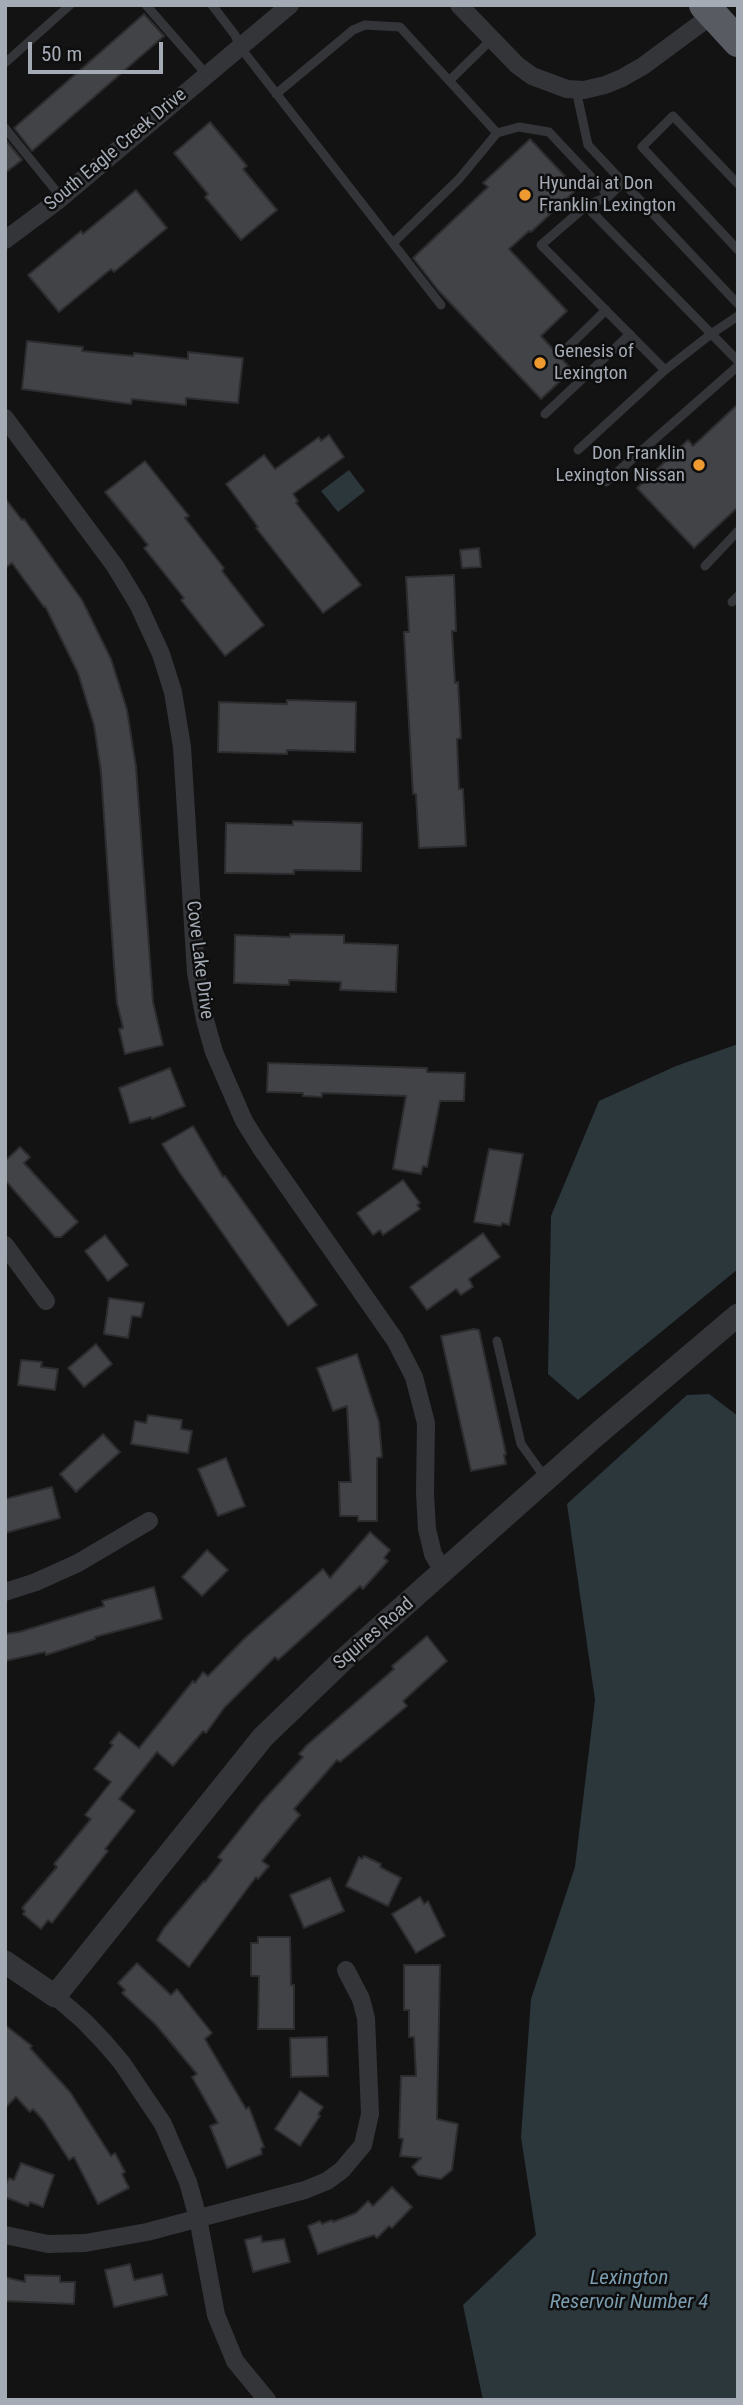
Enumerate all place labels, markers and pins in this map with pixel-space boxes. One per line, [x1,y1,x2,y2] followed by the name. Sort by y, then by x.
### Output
[539,173,676,217] place label: Hyundai at Don Franklin Lexington
[517,187,533,203] marker: Hyundai at Don Franklin Lexington
[554,341,634,385] place label: Genesis of Lexington
[532,355,548,371] marker: Genesis of Lexington
[555,443,685,487] place label: Don Franklin Lexington Nissan
[691,457,707,473] marker: Don Franklin Lexington Nissan

